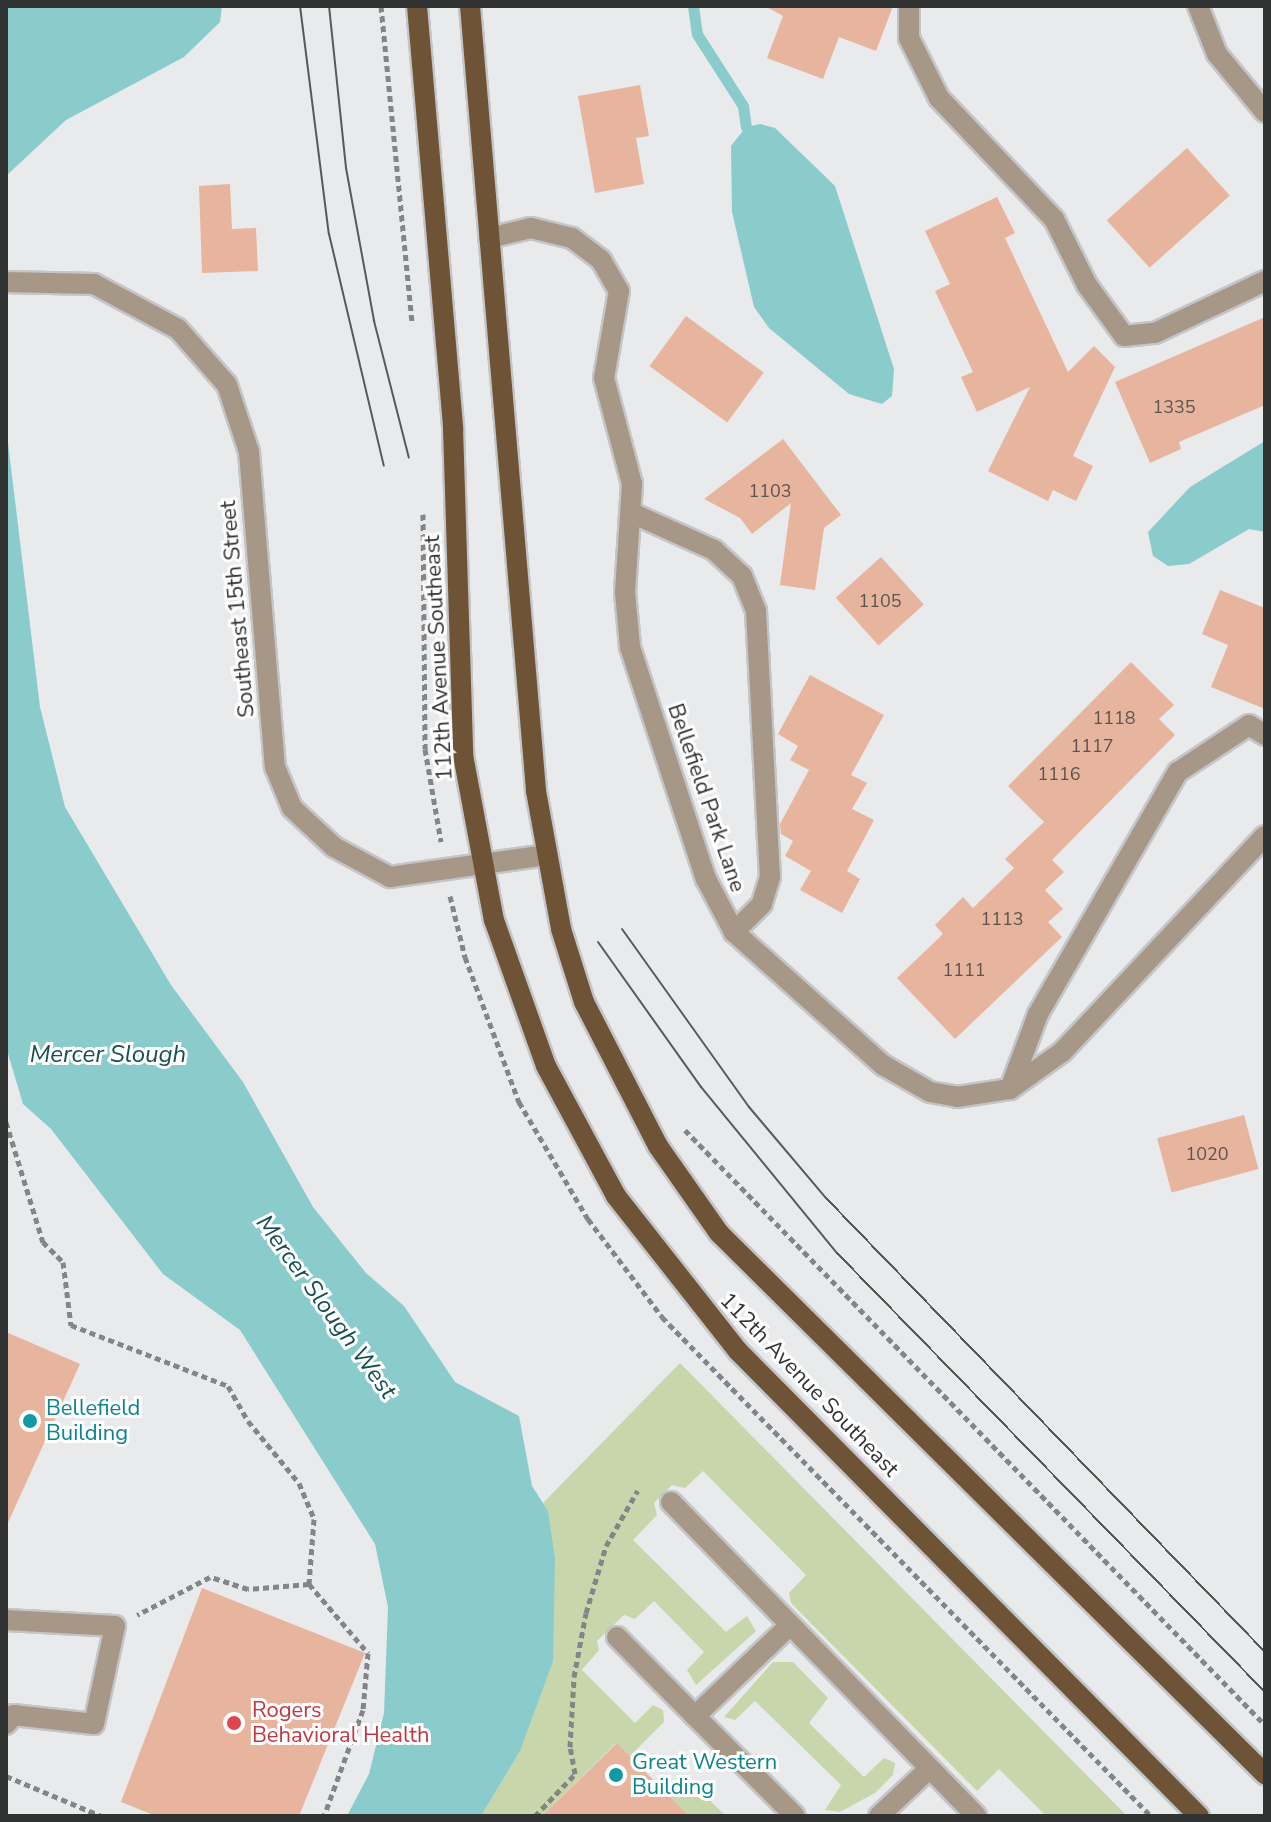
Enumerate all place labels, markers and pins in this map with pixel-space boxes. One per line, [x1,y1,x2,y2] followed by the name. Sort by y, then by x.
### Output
[46,1395,140,1446] place label: Bellefield Building
[21,1412,39,1430] marker: Bellefield Building
[252,1697,430,1748] place label: Rogers Behavioral Health
[223,1712,245,1734] marker: Rogers Behavioral Health
[632,1749,777,1800] place label: Great Western Building
[607,1766,625,1784] marker: Great Western Building

